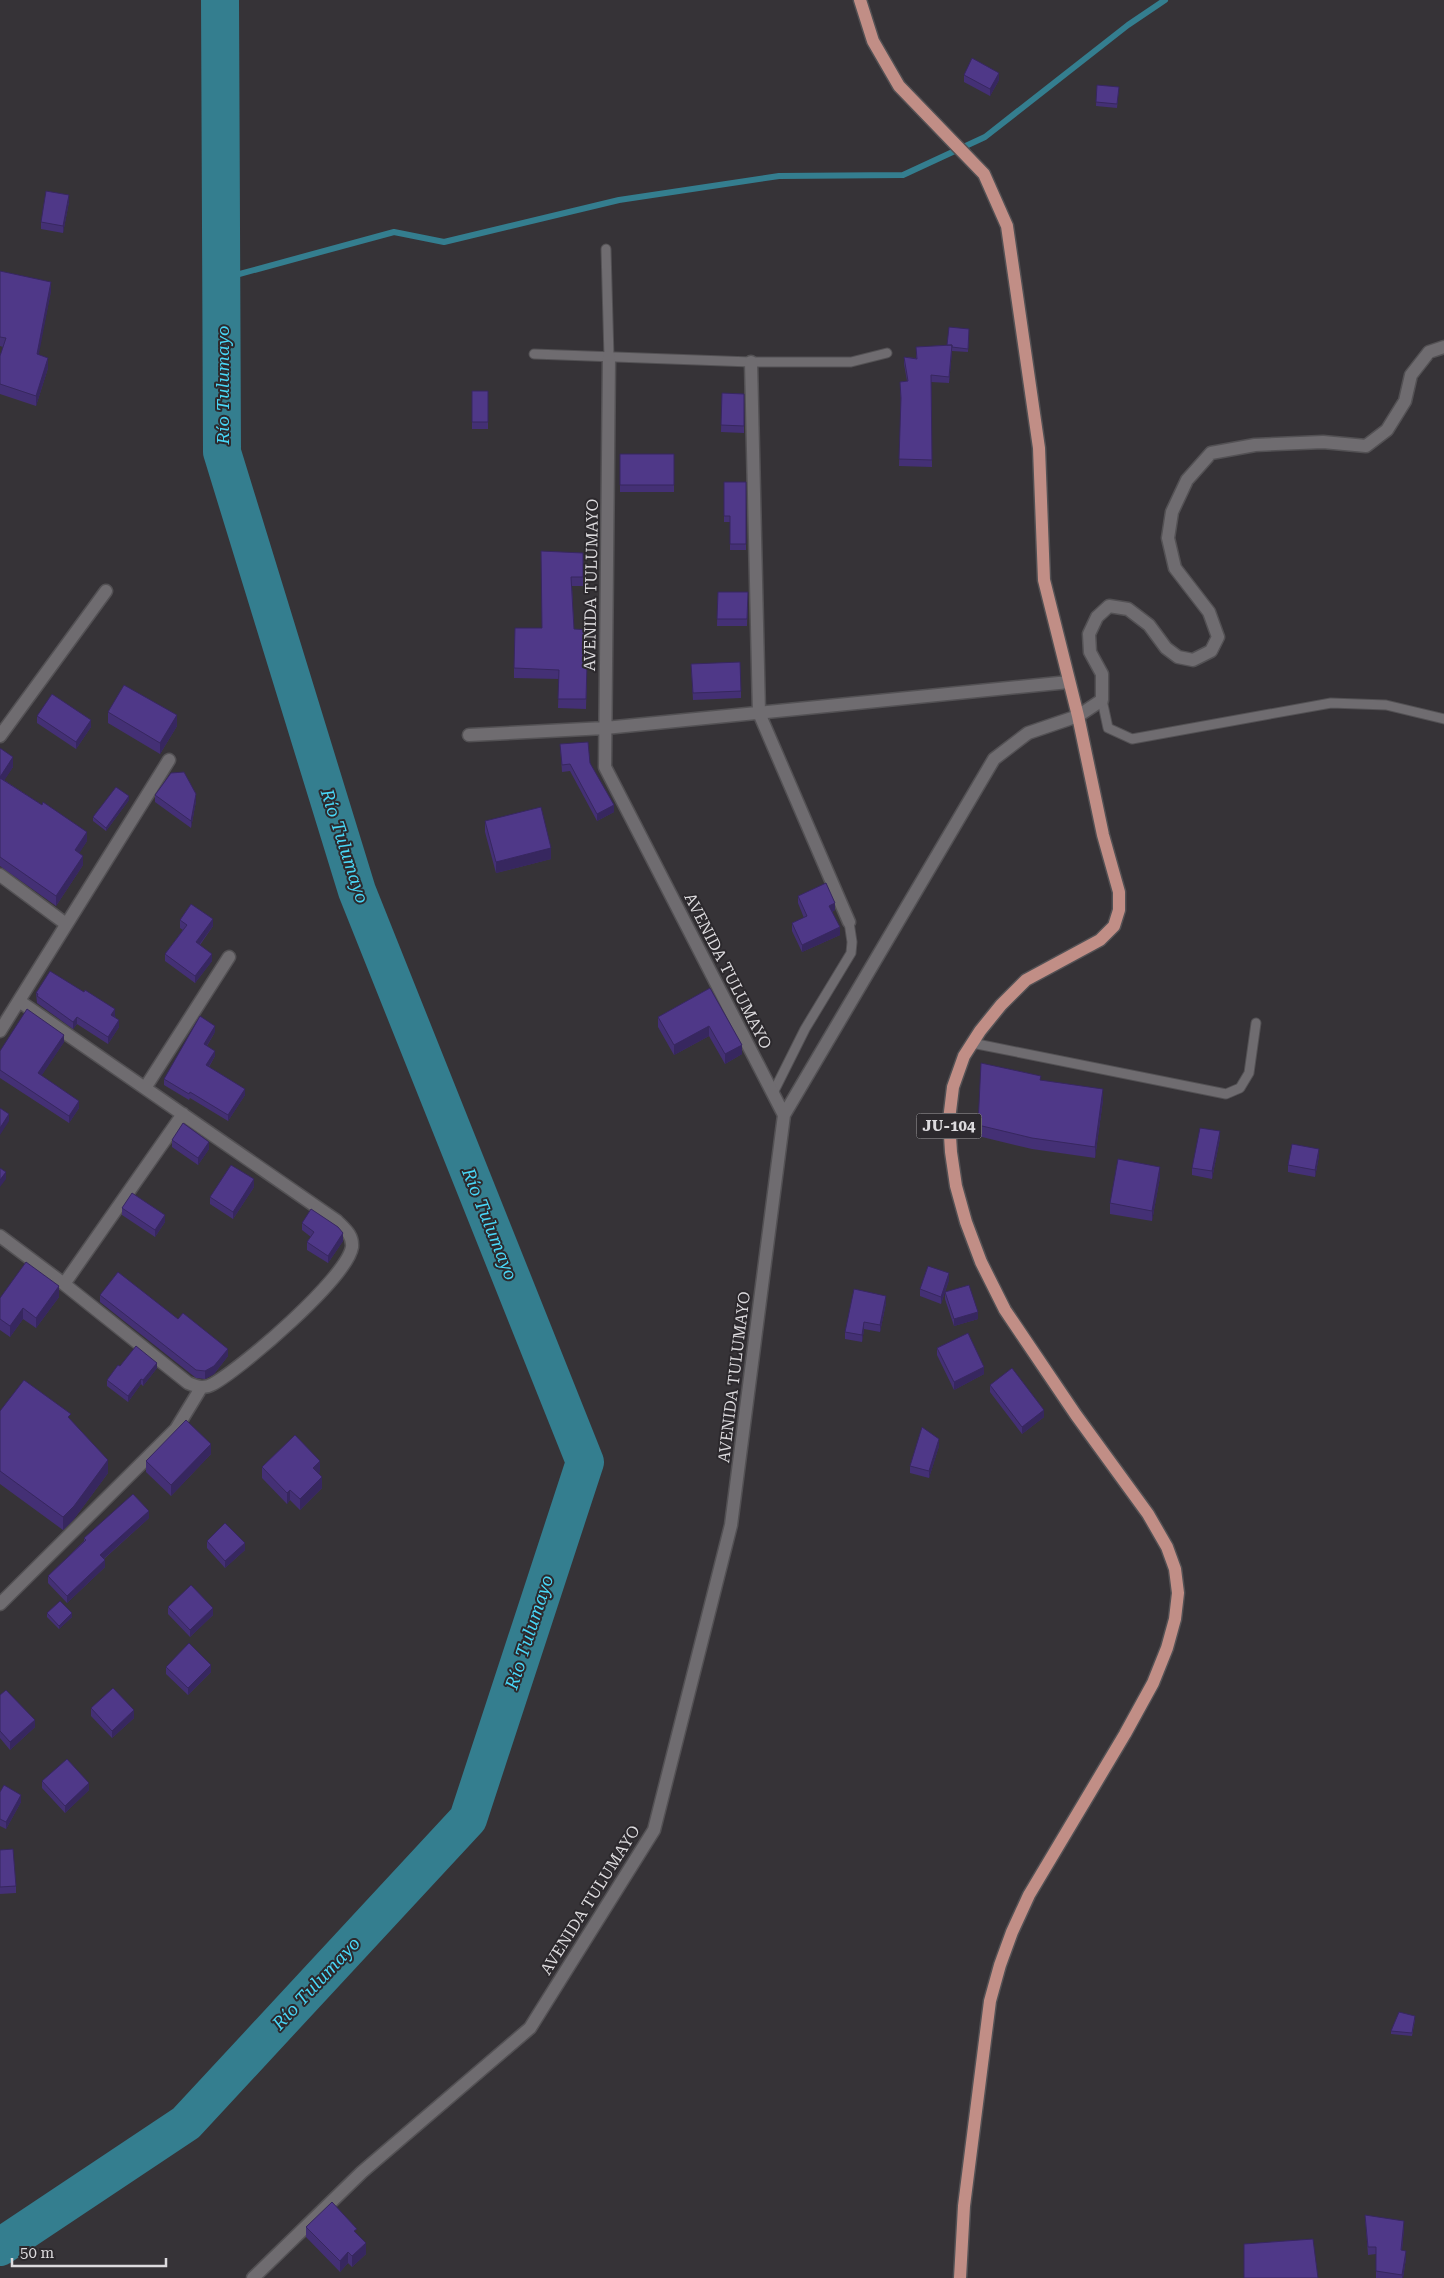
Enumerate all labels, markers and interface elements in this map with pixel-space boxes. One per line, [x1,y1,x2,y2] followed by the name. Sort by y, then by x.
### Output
[212,326,233,445] water label: Río Tulumayo
[580,499,602,671] street label: AVENIDA TULUMAYO
[316,785,373,906] water label: Río Tulumayo
[680,890,776,1052] street label: AVENIDA TULUMAYO
[916,1114,982,1138] road number: JU-104
[458,1164,522,1283] water label: Río Tulumayo
[714,1290,754,1464] street label: AVENIDA TULUMAYO
[500,1572,557,1693] water label: Río Tulumayo
[536,1822,644,1978] street label: AVENIDA TULUMAYO
[267,1932,364,2034] water label: Río Tulumayo
[12,2236,166,2268] scale bar
[20,2244,55,2262] text: 50 m

